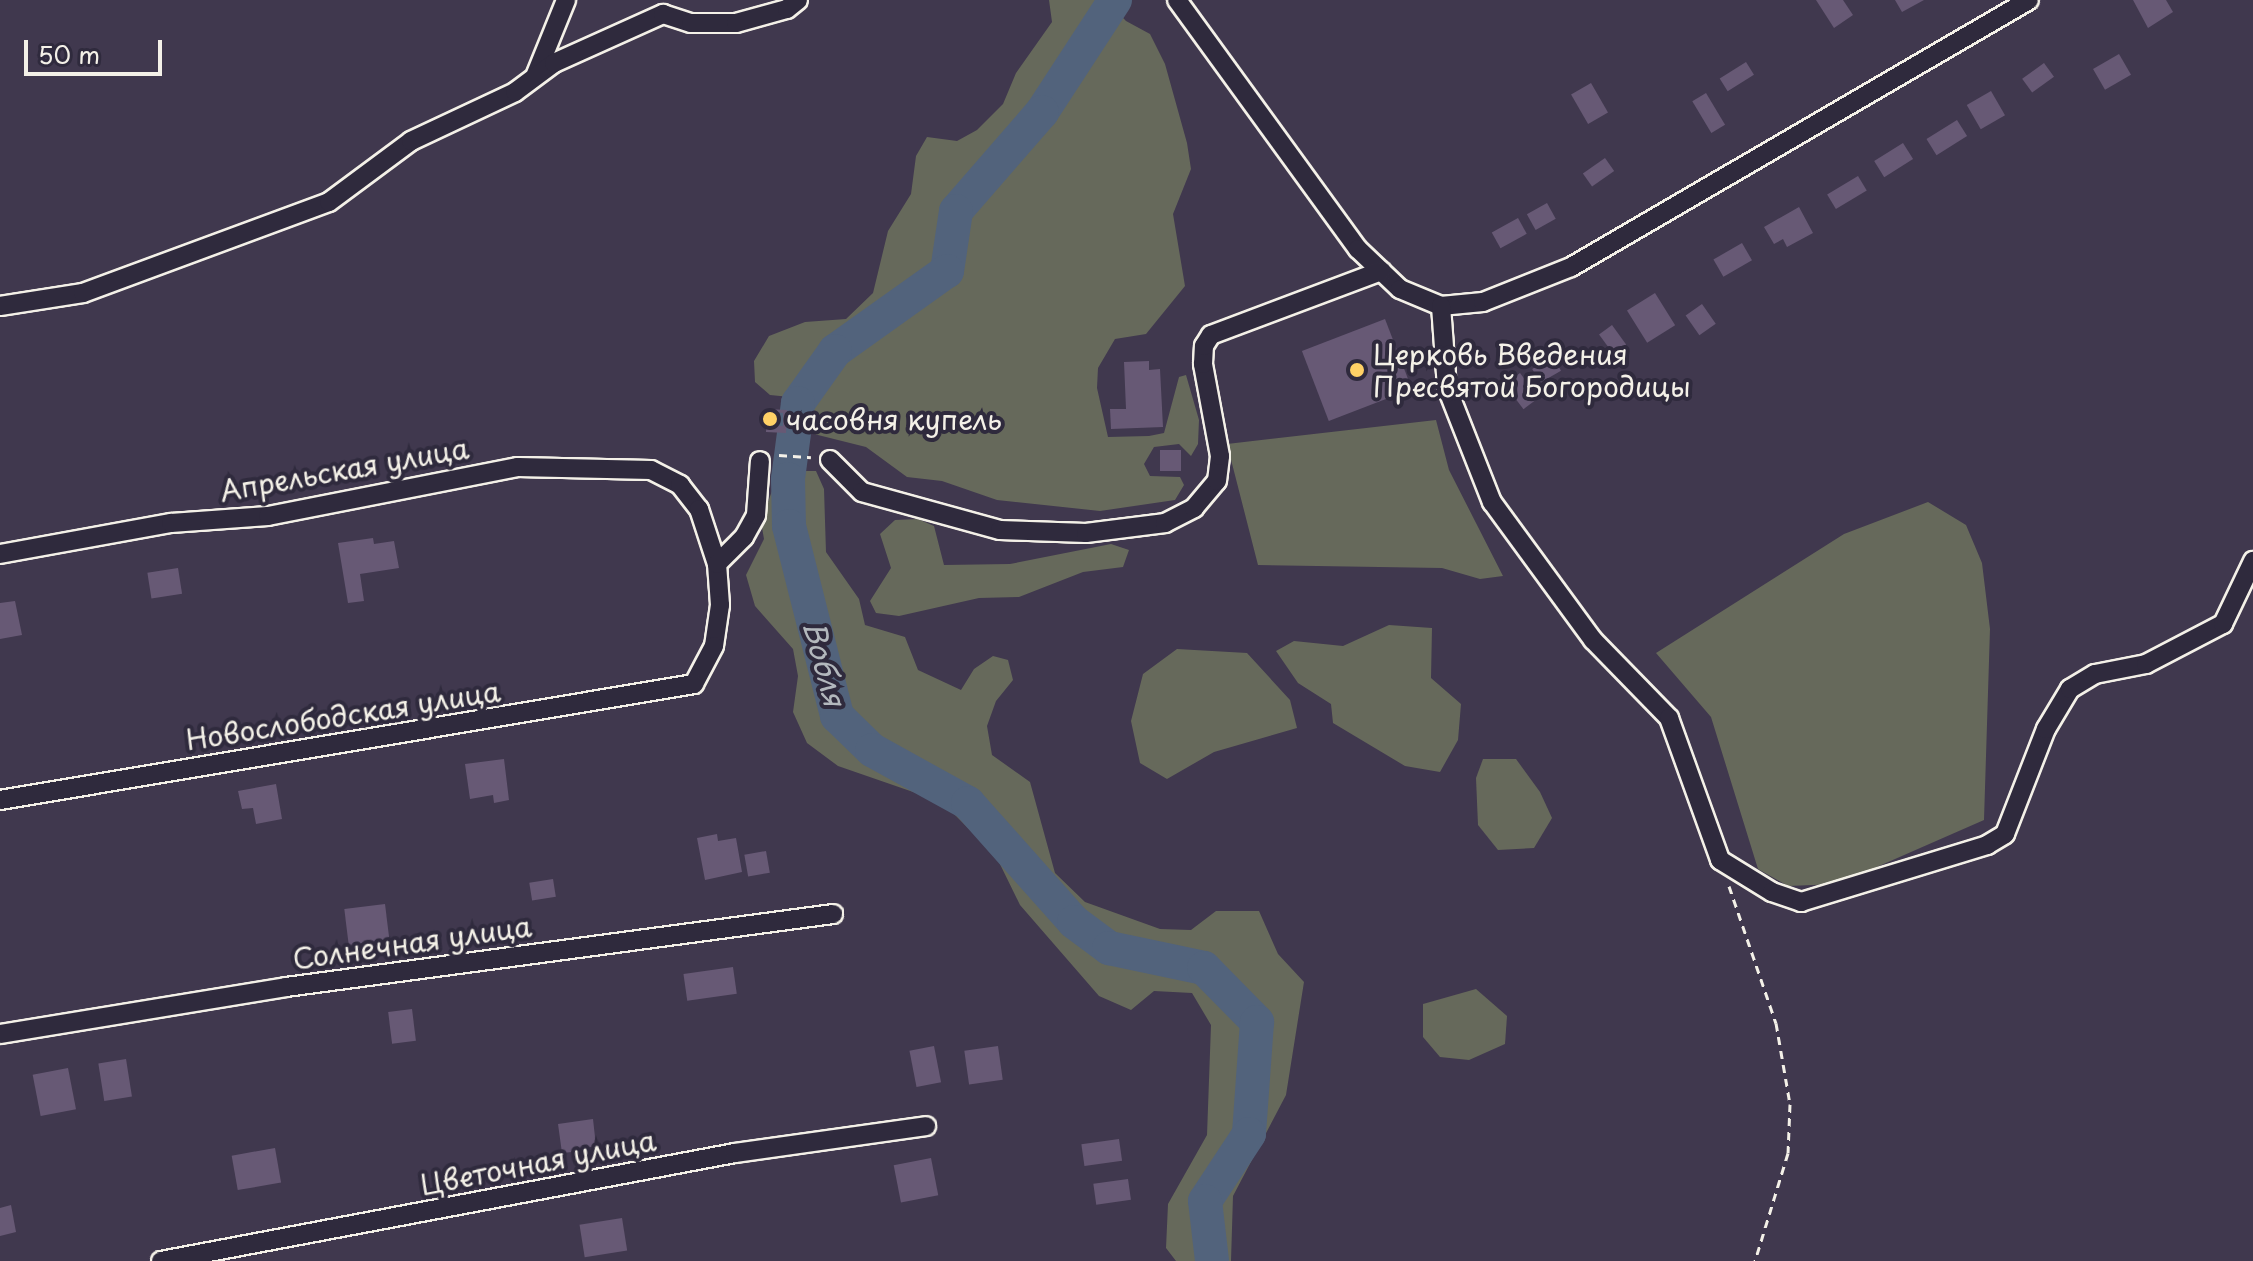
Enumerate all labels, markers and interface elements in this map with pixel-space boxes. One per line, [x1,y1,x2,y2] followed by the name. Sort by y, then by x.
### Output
[28,24,166,74] scale bar
[38,36,100,72] text: 50 m
[1373,337,1691,403] place label: Церковь Введения Пресвятой Богородицы
[1348,361,1366,379] marker: Церковь Введения Пресвятой Богородицы
[786,402,1001,436] place label: часовня купель
[761,410,779,428] marker: часовня купель
[216,430,472,508] street label: Апрельская улица
[796,616,854,710] water label: Вобля
[183,673,503,757] street label: Новослободская улица
[290,908,534,976] street label: Солнечная улица
[417,1123,659,1201] street label: Цветочная улица

